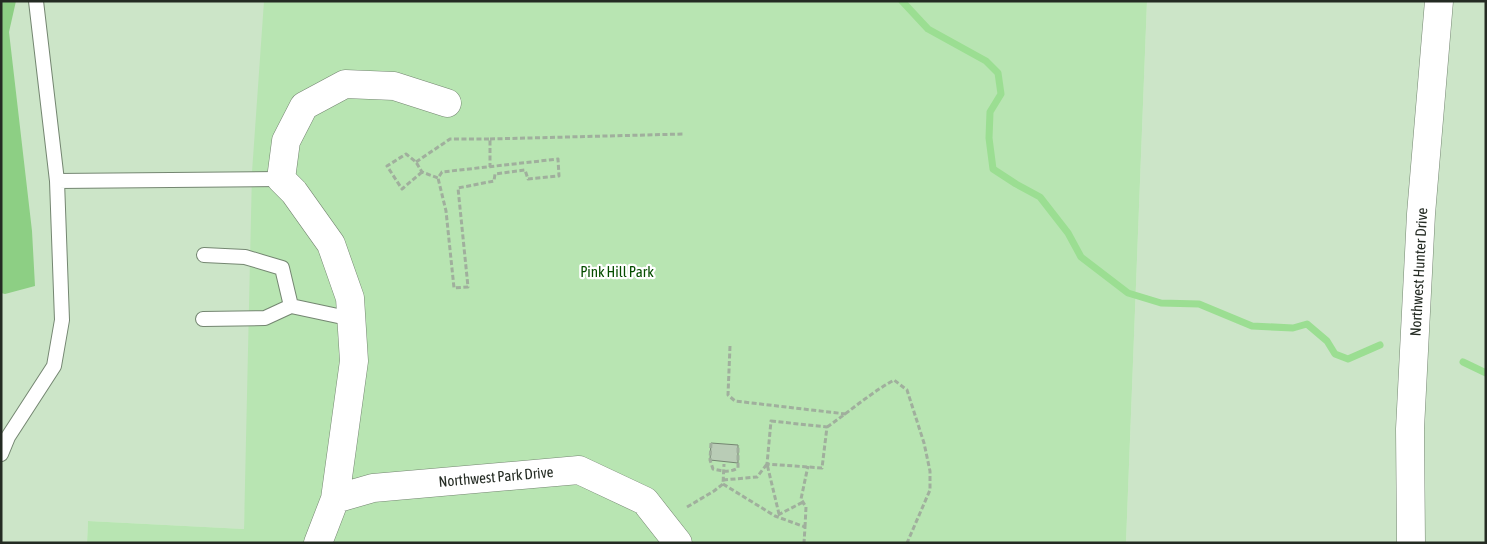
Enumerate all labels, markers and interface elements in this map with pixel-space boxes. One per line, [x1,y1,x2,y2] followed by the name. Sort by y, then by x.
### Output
[1407,207,1430,337] street label: Northwest Hunter Drive
[580,263,654,280] park label: Pink Hill Park
[438,463,554,490] street label: Northwest Park Drive

